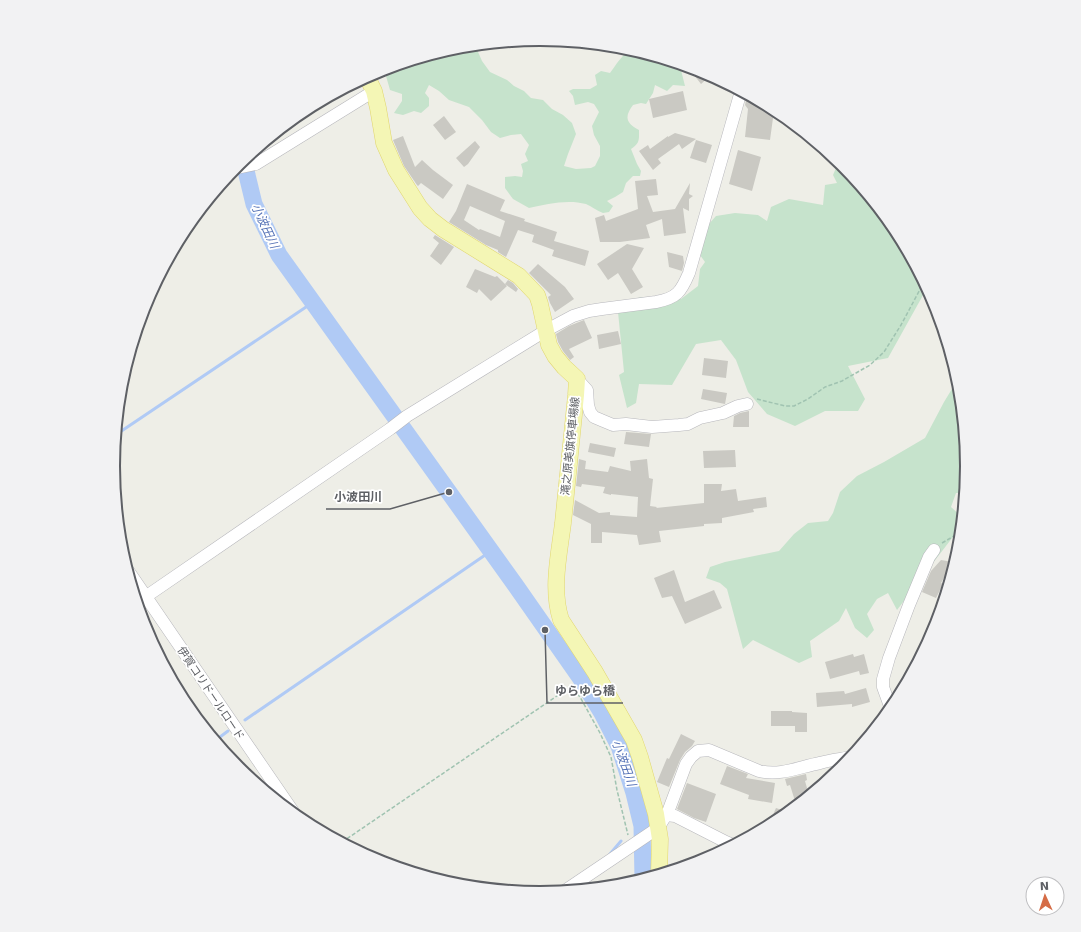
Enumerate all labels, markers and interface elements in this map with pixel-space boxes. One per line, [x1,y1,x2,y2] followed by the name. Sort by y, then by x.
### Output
[249,201,282,253] water label: 小波田川
[559,396,582,496] street label: 滝之原美旗停車場線
[326,485,390,509] callout: 小波田川
[334,490,382,504] text: 小波田川
[174,644,247,743] street label: 伊賀コリドールロード
[547,679,623,703] callout: ゆらゆら橋
[555,684,616,698] text: ゆらゆら橋
[609,738,639,790] water label: 小波田川
[1025,876,1065,916] north arrow
[1040,880,1049,893] text: N

